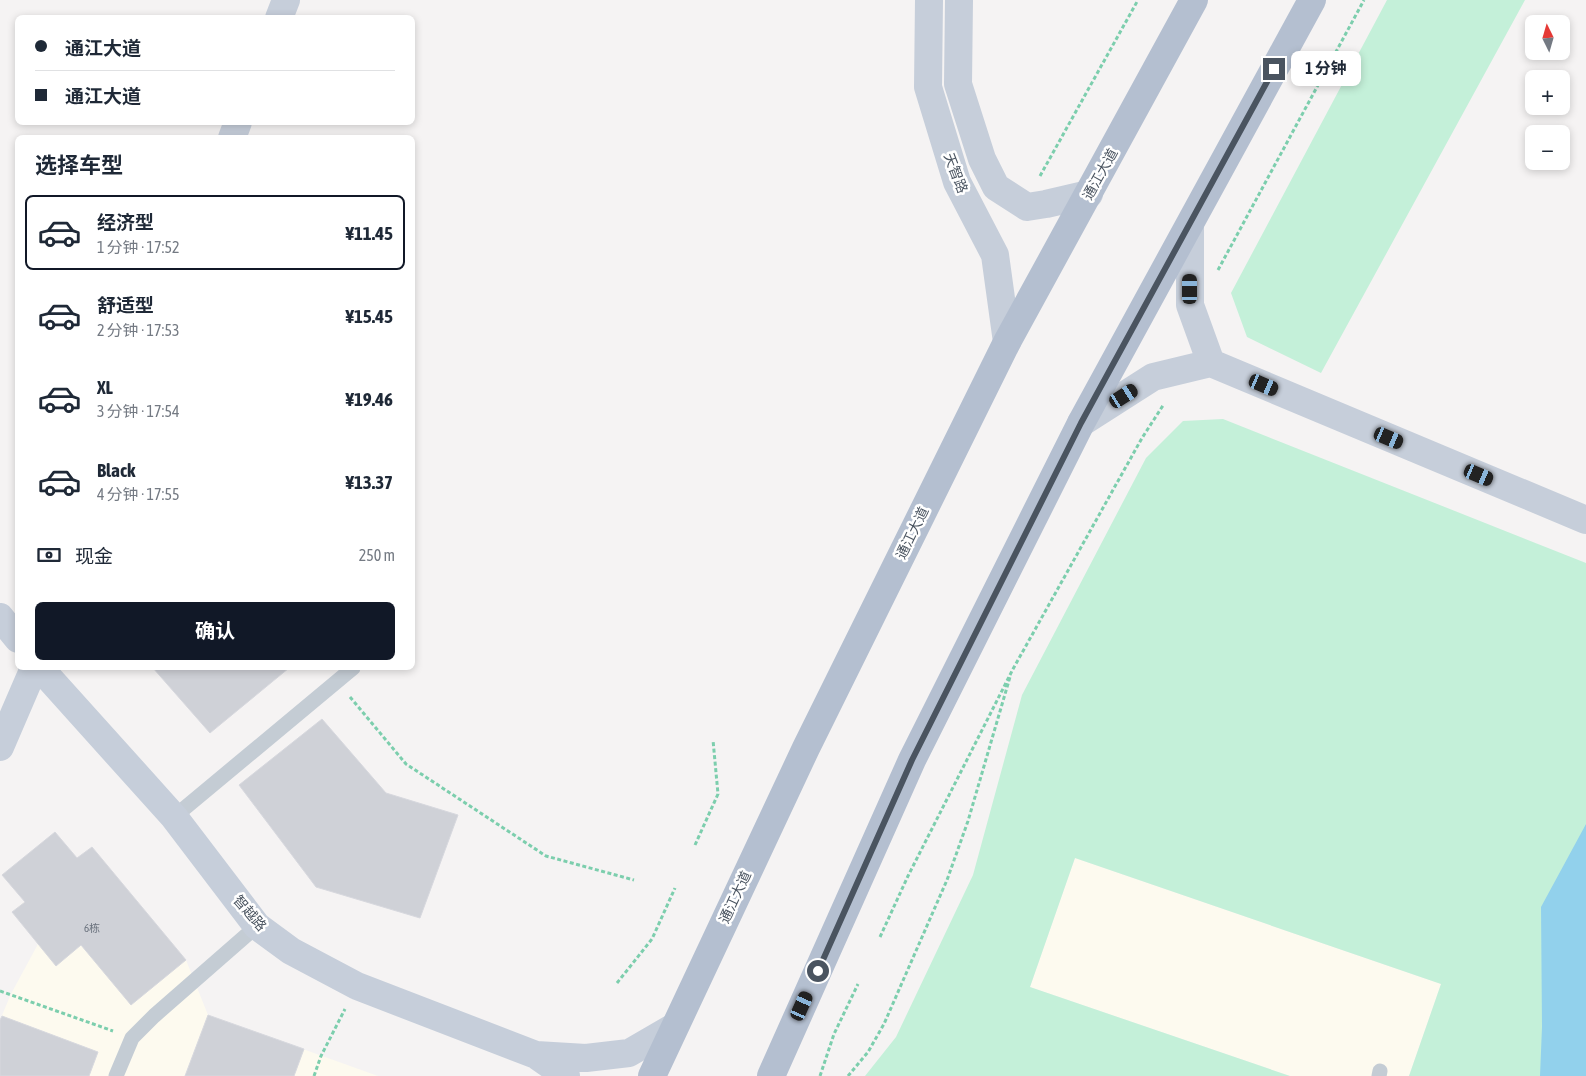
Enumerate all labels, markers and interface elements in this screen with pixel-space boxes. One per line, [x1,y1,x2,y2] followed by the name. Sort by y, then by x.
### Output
[1525,15,1570,60] north arrow
[1525,15,1570,170] map controls
[65,37,141,59] text: 通江大道
[1292,52,1362,86] callout: 1 分钟
[1263,58,1285,80] route end
[1305,59,1347,77] text: 1 分钟
[1525,70,1570,115] button: +
[65,85,141,107] text: 通江大道
[1525,125,1570,170] button: −
[1079,146,1121,202] street label: 通江大道
[941,151,971,195] street label: 天智路
[35,152,123,178] text: 选择车型
[37,210,82,255] icon: car
[97,211,154,233] text: 经济型
[345,222,393,244] text: ¥11.45
[97,238,179,256] text: 1 分钟 · 17:52
[1182,274,1197,304] car
[37,293,82,338] icon: car
[97,294,154,316] text: 舒适型
[345,305,393,327] text: ¥15.45
[97,321,179,339] text: 2 分钟 · 17:53
[1247,372,1280,398] car
[37,376,82,421] icon: car
[97,376,113,398] text: XL
[1107,382,1140,410] car
[345,388,393,410] text: ¥19.46
[97,402,179,420] text: 3 分钟 · 17:54
[1372,425,1405,451] car
[37,459,82,504] icon: car
[97,459,135,481] text: Black
[1462,462,1495,488] car
[345,471,393,493] text: ¥13.37
[97,485,179,503] text: 4 分钟 · 17:55
[893,504,931,562] street label: 通江大道
[35,541,63,569] icon: cash
[75,545,113,567] text: 现金
[359,546,395,564] text: 250 m
[35,602,395,660] button: 确认
[716,868,754,926] street label: 通江大道
[230,892,270,934] street label: 智越路
[84,922,100,934] house number: 6栋
[807,960,829,982] route start
[789,989,814,1023] car

